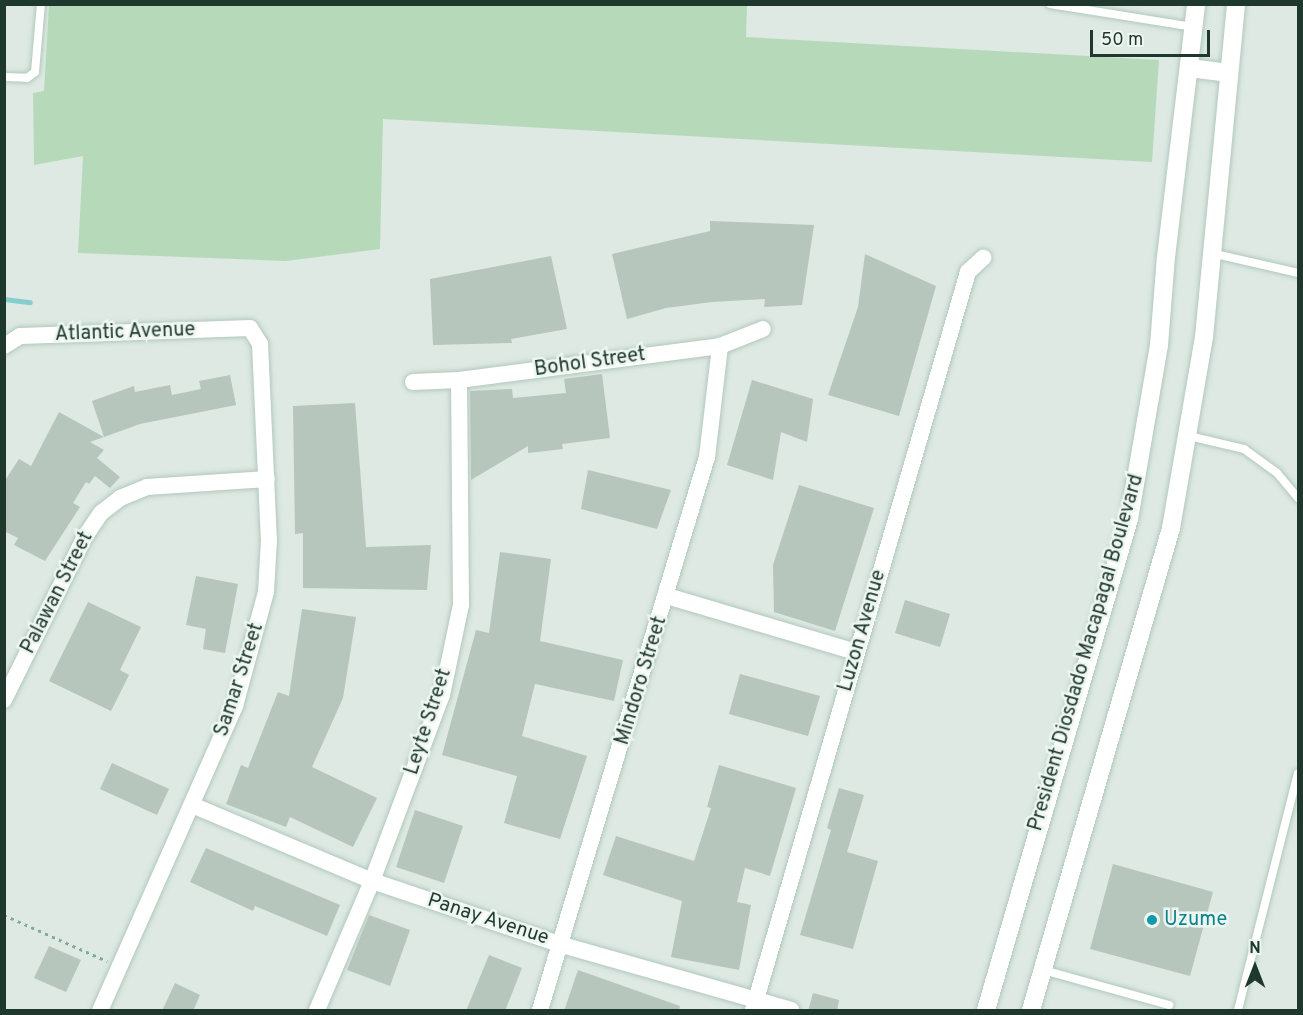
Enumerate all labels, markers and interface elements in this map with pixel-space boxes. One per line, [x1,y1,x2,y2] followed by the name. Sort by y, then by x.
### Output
[1093,18,1213,56] scale bar
[1101,29,1143,52] text: 50 m
[54,319,196,347] street label: Atlantic Avenue
[533,343,647,383] street label: Bohol Street
[1024,472,1150,834] street label: President Diosdado Macapagal Boulevard
[17,528,99,658] street label: Palawan Street
[834,567,892,695] street label: Luzon Avenue
[611,614,673,748] street label: Mindoro Street
[210,620,270,740] street label: Samar Street
[401,666,457,778] street label: Leyte Street
[424,889,552,951] street label: Panay Avenue
[1164,908,1227,932] place label: Uzume
[1145,913,1159,927] marker: Uzume
[1225,937,1285,997] north arrow
[1249,939,1261,959] text: N

